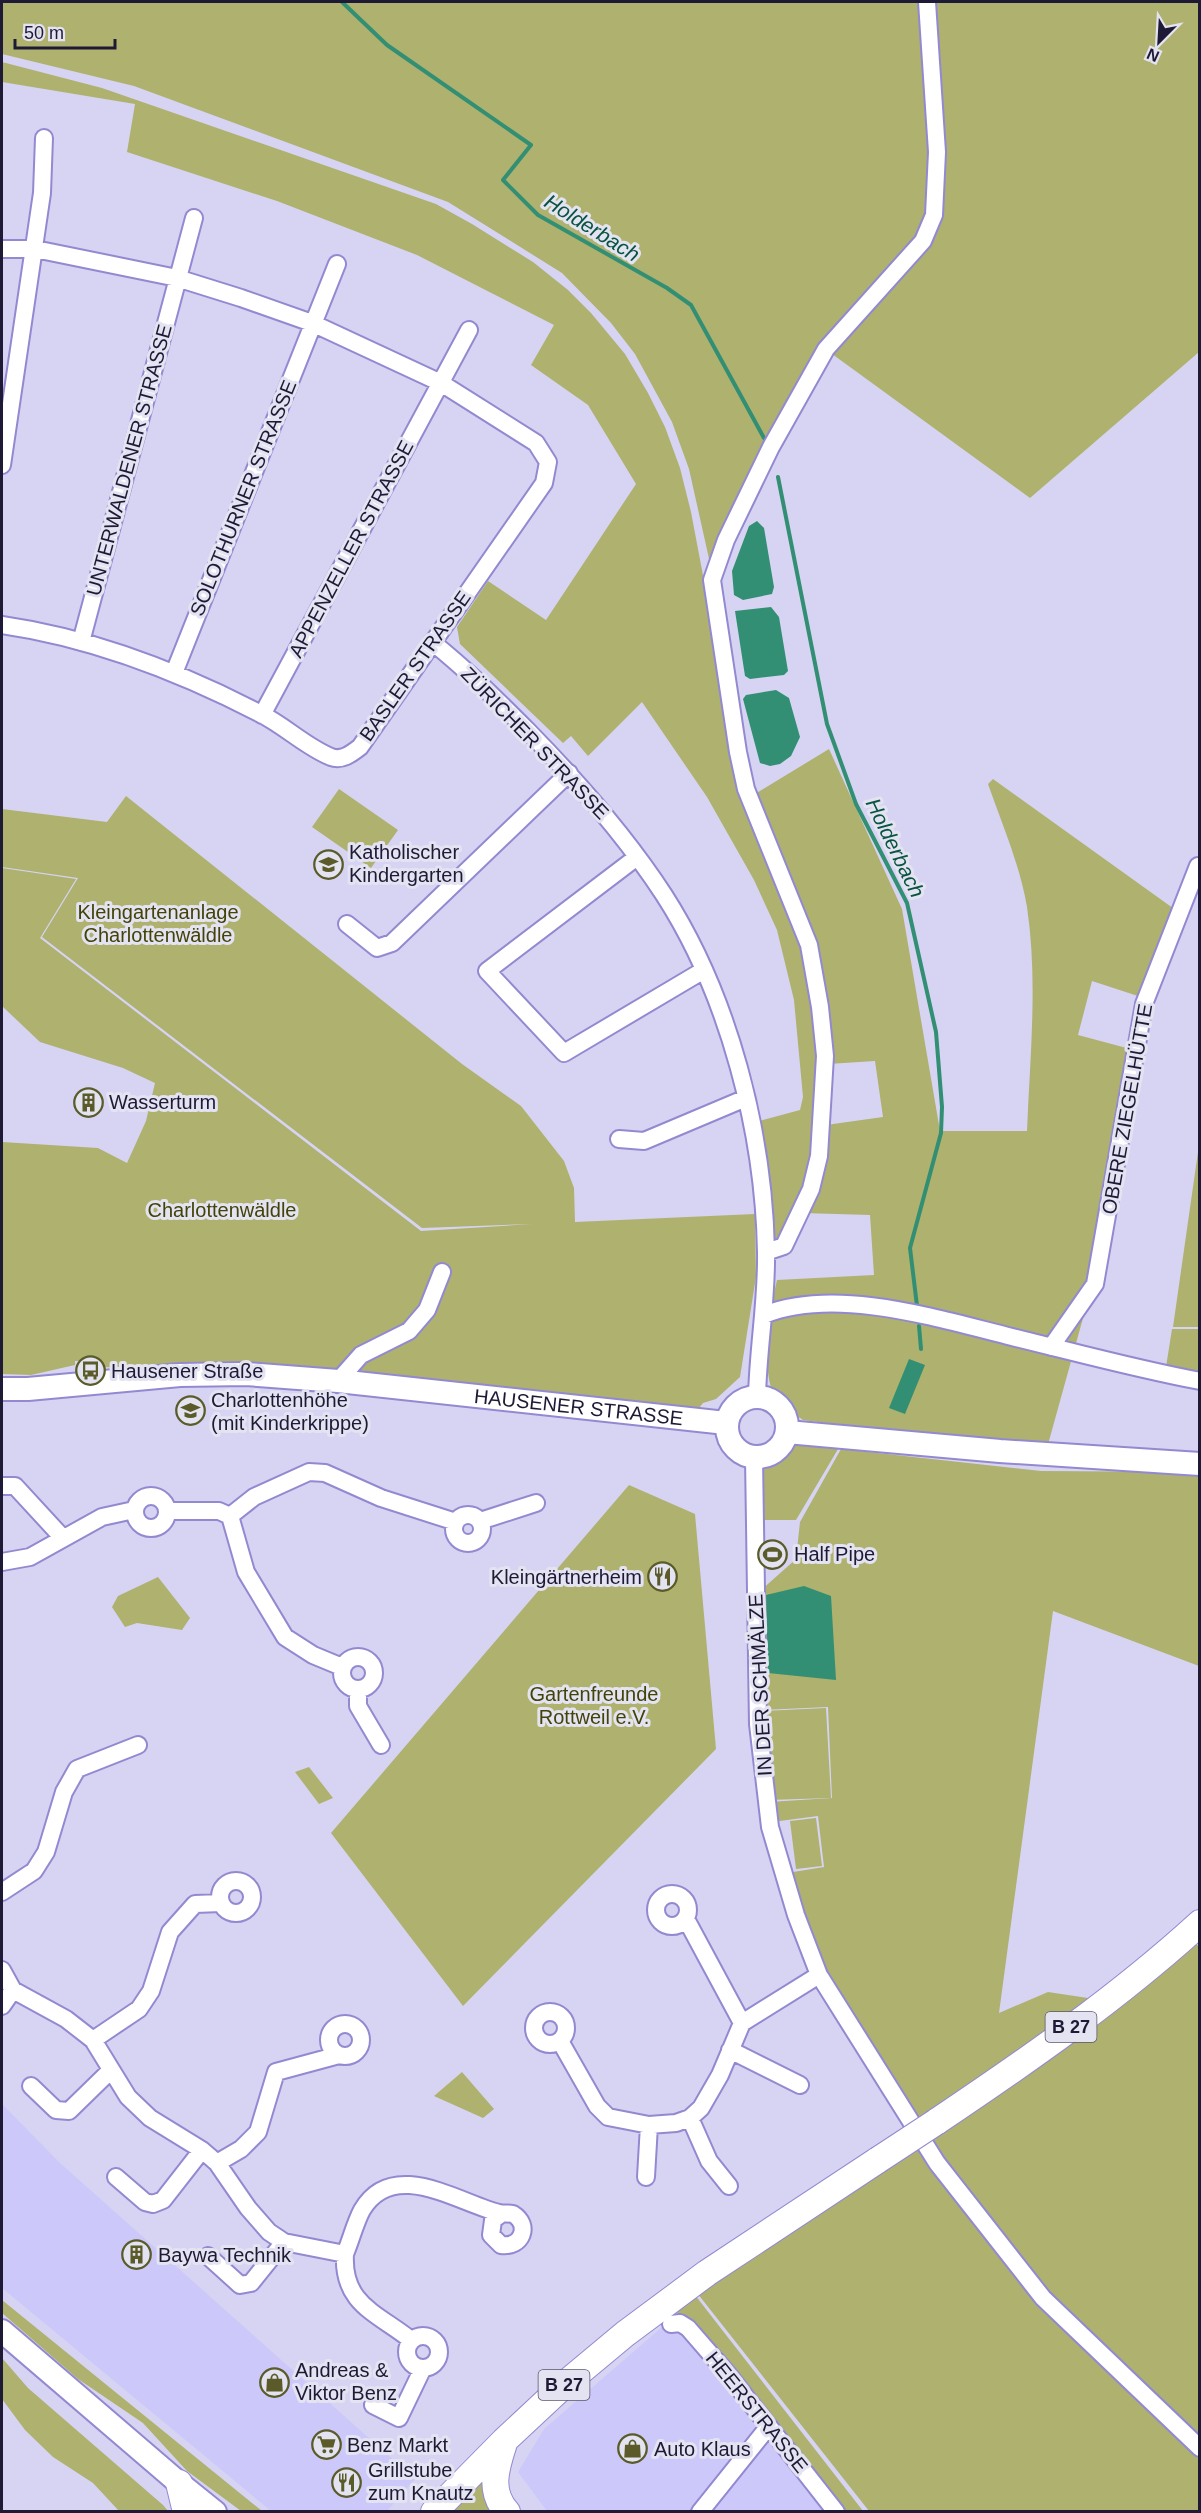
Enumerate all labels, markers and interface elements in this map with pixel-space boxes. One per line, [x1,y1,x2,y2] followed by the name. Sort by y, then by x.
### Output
[15,12,116,50] scale bar
[1129,12,1189,72] north arrow
[24,23,64,43] text: 50 m
[1144,45,1162,65] text: N
[541,189,644,266] water label: Holderbach
[82,322,176,598] street label: UNTERWALDENER STRASSE
[186,377,300,619] street label: SOLOTHURNER STRASSE
[284,437,418,661] street label: APPENZELLER STRASSE
[355,587,475,745] street label: BASLER STRASSE
[457,663,613,823] street label: ZÜRICHER STRASSE
[862,794,929,901] water label: Holderbach
[349,841,464,886] place label: Katholischer Kindergarten
[312,848,344,880] school or university icon: Katholischer Kindergarten
[77,901,239,946] park label: Kleingartenanlage Charlottenwäldle
[1098,1002,1156,1216] street label: OBERE ZIEGELHÜTTE
[72,1086,104,1118] building icon: Wasserturm
[109,1091,216,1113] place label: Wasserturm
[148,1199,296,1221] park label: Charlottenwäldle
[74,1355,106,1387] bus stop icon: Hausener Straße
[111,1360,263,1382] place label: Hausener Straße
[473,1385,684,1429] street label: HAUSENER STRASSE
[211,1389,369,1434] place label: Charlottenhöhe (mit Kinderkrippe)
[174,1395,206,1427] school or university icon: Charlottenhöhe (mit Kinderkrippe)
[757,1538,789,1570] sports icon: Half Pipe
[794,1543,875,1565] place label: Half Pipe
[647,1561,679,1593] restaurant icon: Kleingärtnerheim
[491,1566,642,1588] place label: Kleingärtnerheim
[744,1593,776,1777] street label: IN DER SCHMÄLZE
[530,1683,658,1728] park label: Gartenfreunde Rottweil e.V.
[1046,2012,1096,2042] road number: B 27
[121,2239,153,2271] building icon: Baywa Technik
[158,2244,292,2266] place label: Baywa Technik
[702,2347,812,2477] street label: HEERSTRASSE
[295,2359,397,2404] place label: Andreas & Viktor Benz
[258,2366,290,2398] shop icon: Andreas & Viktor Benz
[538,2370,590,2400] road number: B 27
[310,2429,342,2461] supermarket icon: Benz Markt
[617,2433,649,2465] shop icon: Auto Klaus
[347,2434,449,2456] place label: Benz Markt
[654,2438,751,2460] place label: Auto Klaus
[368,2459,474,2504] place label: Grillstube zum Knautz
[331,2466,363,2498] restaurant icon: Grillstube zum Knautz

